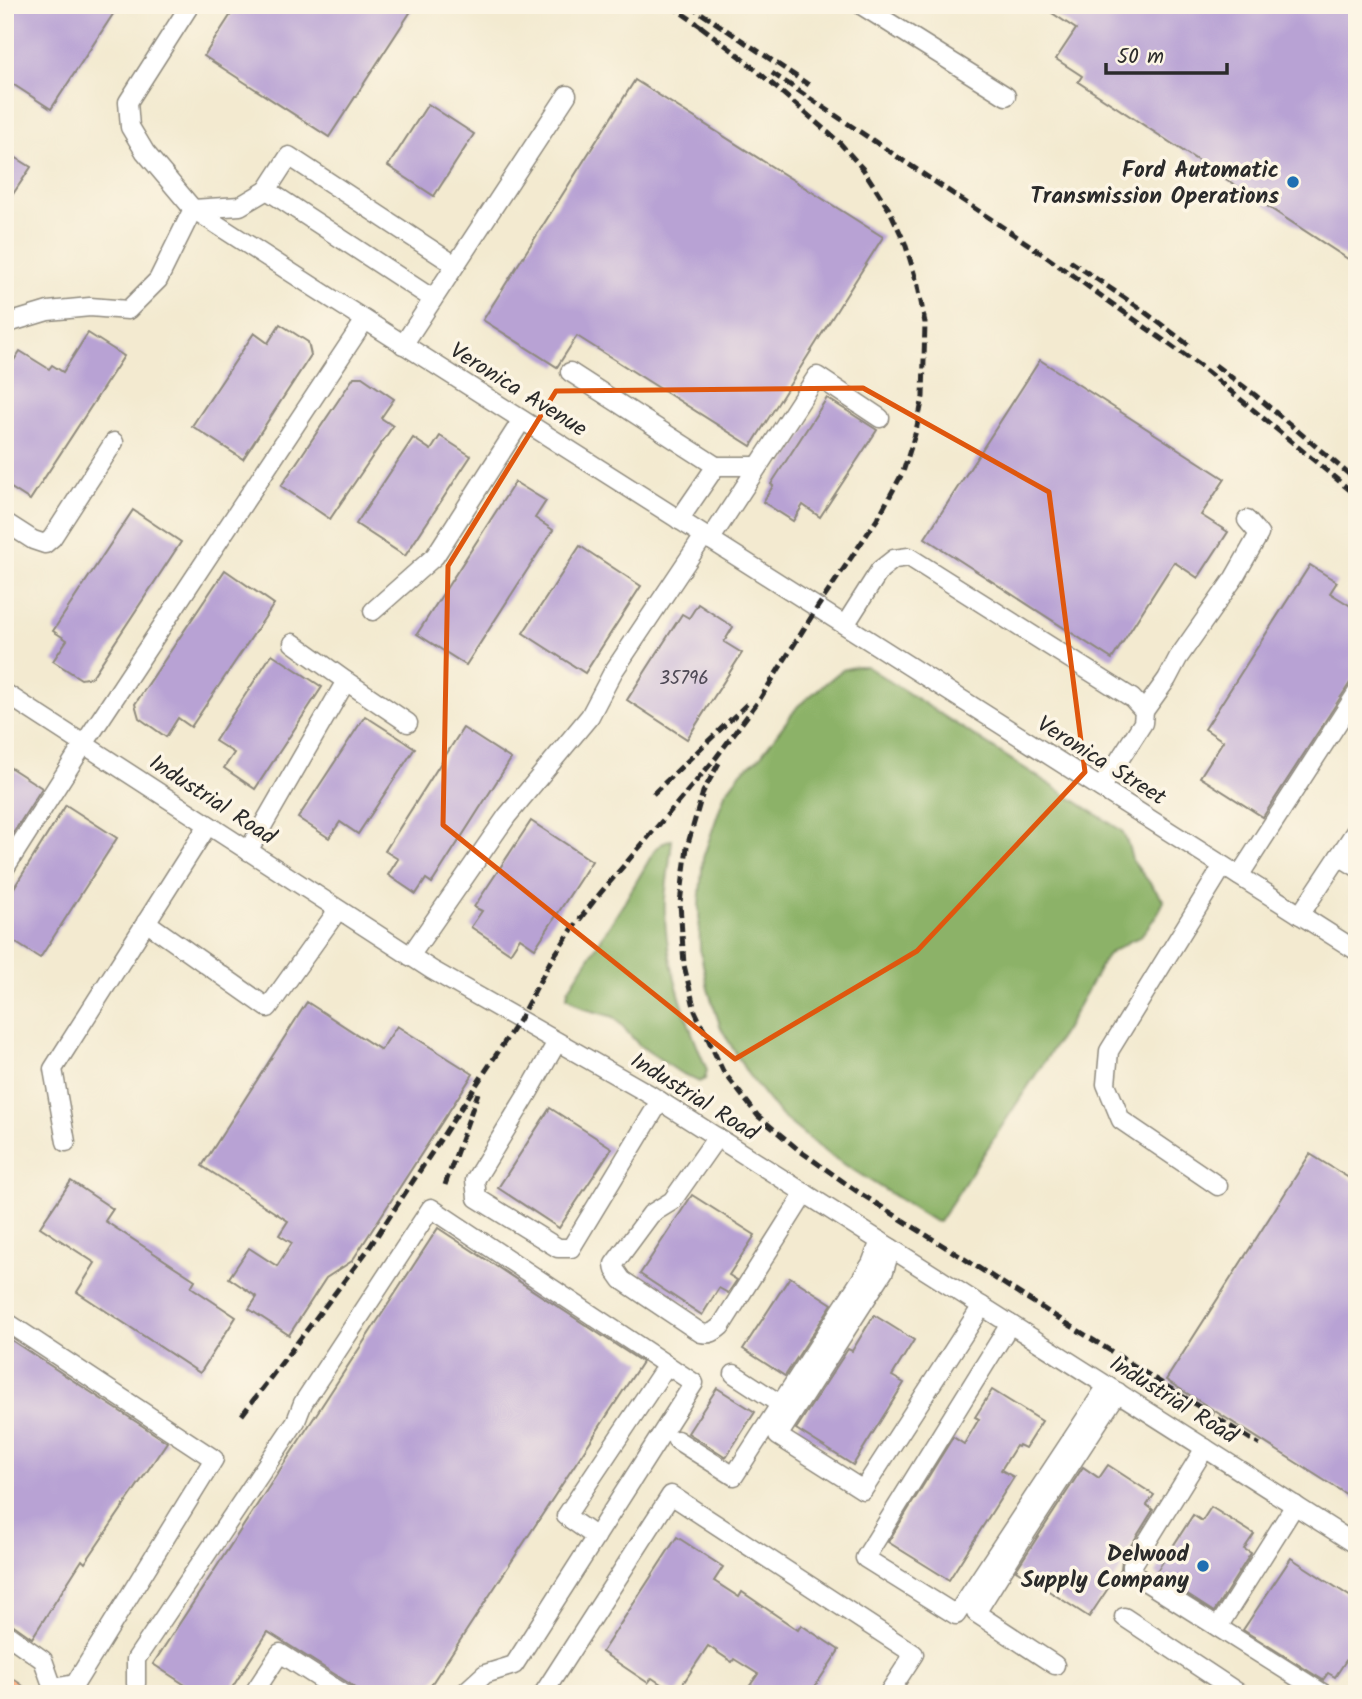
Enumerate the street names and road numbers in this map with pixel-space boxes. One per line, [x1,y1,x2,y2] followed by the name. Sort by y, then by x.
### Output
[442,334,594,447] street label: Veronica Avenue
[1029,707,1174,816] street label: Veronica Street
[141,746,283,856] street label: Industrial Road
[623,1044,766,1152] street label: Industrial Road
[1102,1347,1245,1455] street label: Industrial Road

